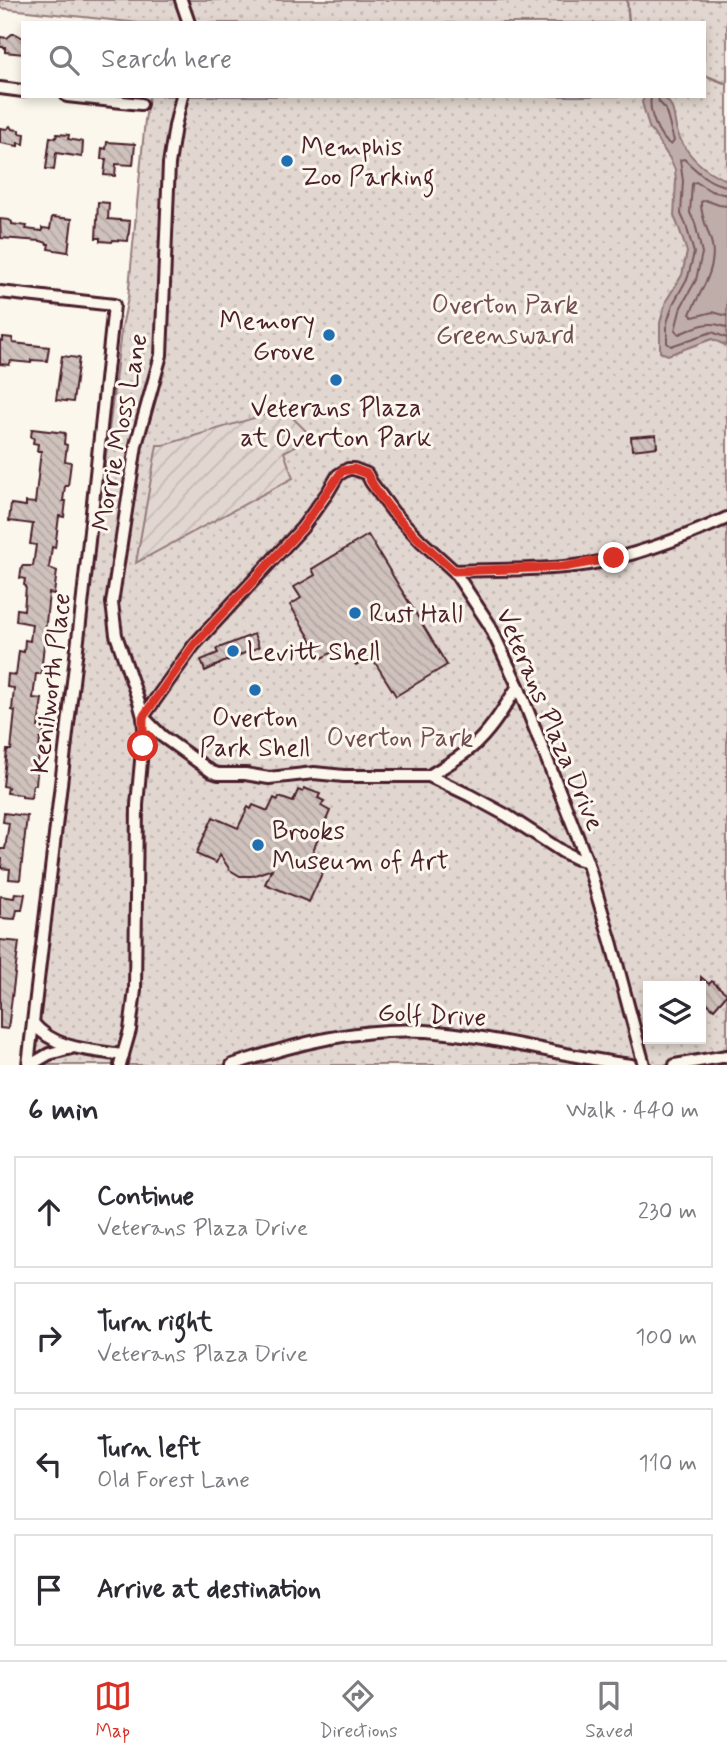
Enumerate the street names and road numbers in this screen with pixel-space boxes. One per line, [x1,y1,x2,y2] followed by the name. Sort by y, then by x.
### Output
[85,331,157,534] street label: Morrie Moss Lane
[24,591,80,776] street label: Kenilworth Place
[487,603,612,836] street label: Veterans Plaza Drive
[377,996,487,1036] street label: Golf Drive

